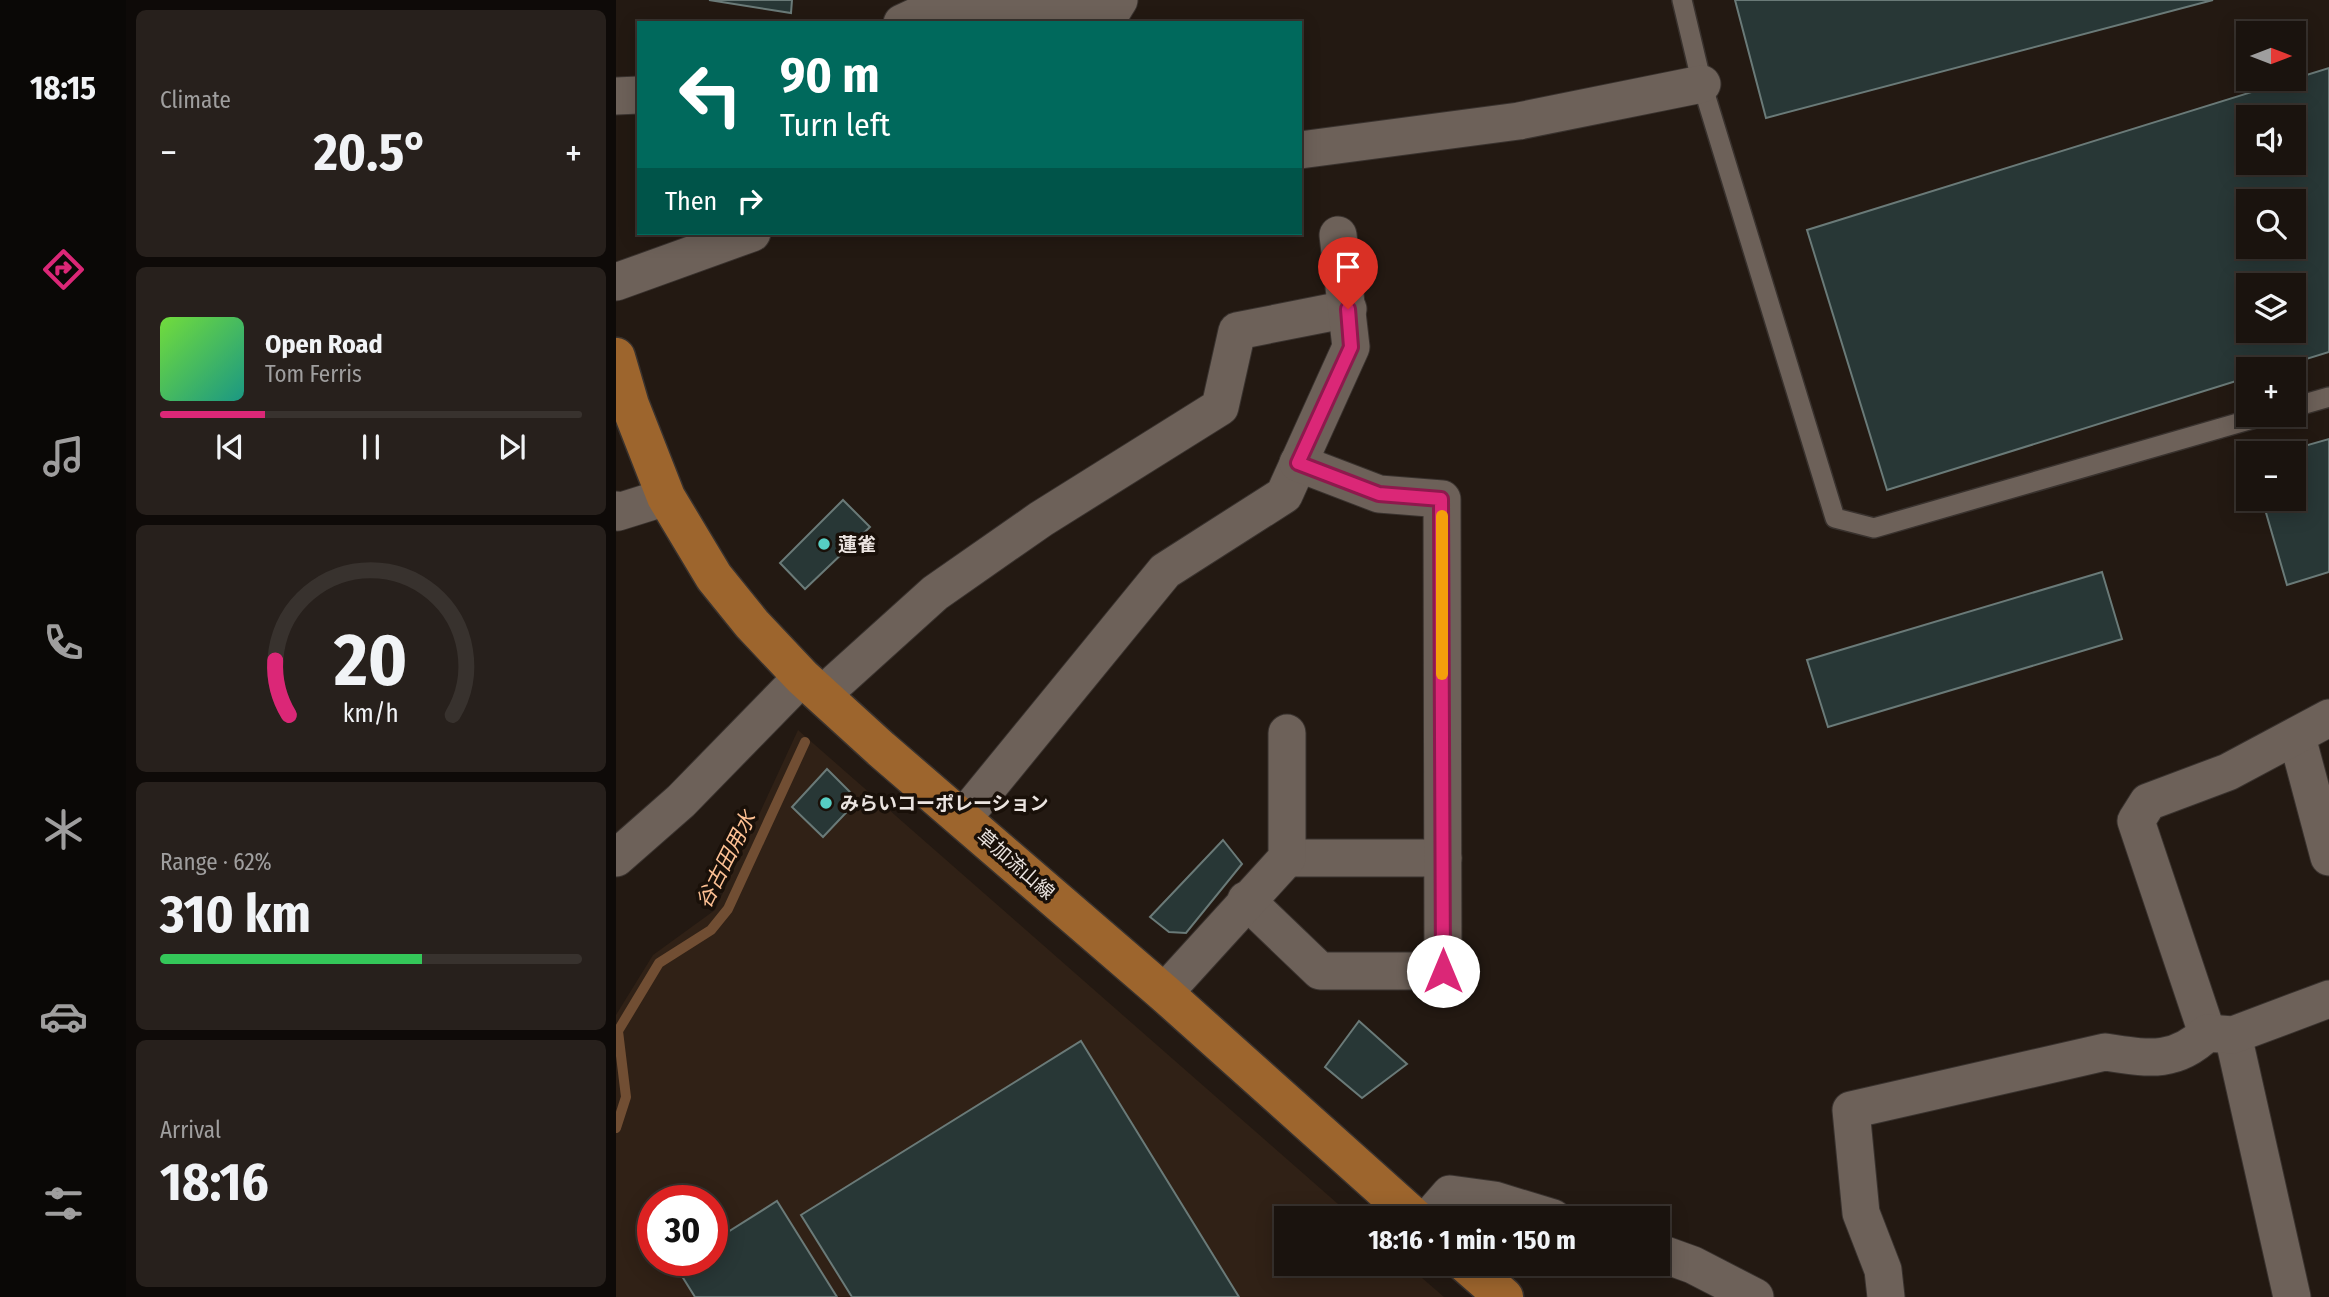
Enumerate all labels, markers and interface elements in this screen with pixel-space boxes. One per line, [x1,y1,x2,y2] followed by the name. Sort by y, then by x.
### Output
[2236,21,2306,91] north arrow
[2236,21,2306,511] map controls
[780,46,880,105] text: 90 m
[665,49,756,140] icon: left
[30,69,96,107] text: 18:15
[160,86,231,114] text: Climate
[2236,105,2306,175] button: sound
[780,106,890,144] text: Turn left
[314,121,428,184] text: 20.5°
[160,130,177,176] text: −
[565,130,582,176] text: +
[731,182,769,220] icon: right
[665,186,717,217] text: Then
[2236,189,2306,259] button: search
[1318,237,1378,309] pin
[39,245,88,294] icon: directions
[1329,248,1367,286] icon: arrive
[2236,273,2306,343] button: layers
[265,329,383,360] text: Open Road
[2236,357,2306,427] button: +
[265,360,362,388] text: Tom Ferris
[211,428,249,466] icon: previous
[352,428,390,466] icon: pause
[493,428,531,466] icon: next
[39,432,88,481] icon: music
[2236,441,2306,511] button: −
[838,533,876,556] place label: 蓮雀
[816,536,832,552] marker: 蓮雀
[333,617,408,704] text: 20
[39,618,88,667] icon: phone
[343,698,399,728] text: km/h
[840,792,1049,815] place label: みらいコーポレーション
[818,795,834,811] marker: みらいコーポレーション
[39,805,88,854] icon: climate
[691,806,762,913] water label: 谷古田用水
[972,825,1059,904] street label: 草加流山線
[160,848,272,876] text: Range · 62%
[160,883,311,946] text: 310 km
[1406,934,1480,1008] position arrow
[39,992,88,1041] icon: car
[160,1116,221,1144] text: Arrival
[160,1151,269,1214] text: 18:16
[39,1179,88,1228] icon: filters
[637,1185,728,1276] speed limit sign: 30
[1368,1225,1576,1256] text: 18:16 · 1 min · 150 m

